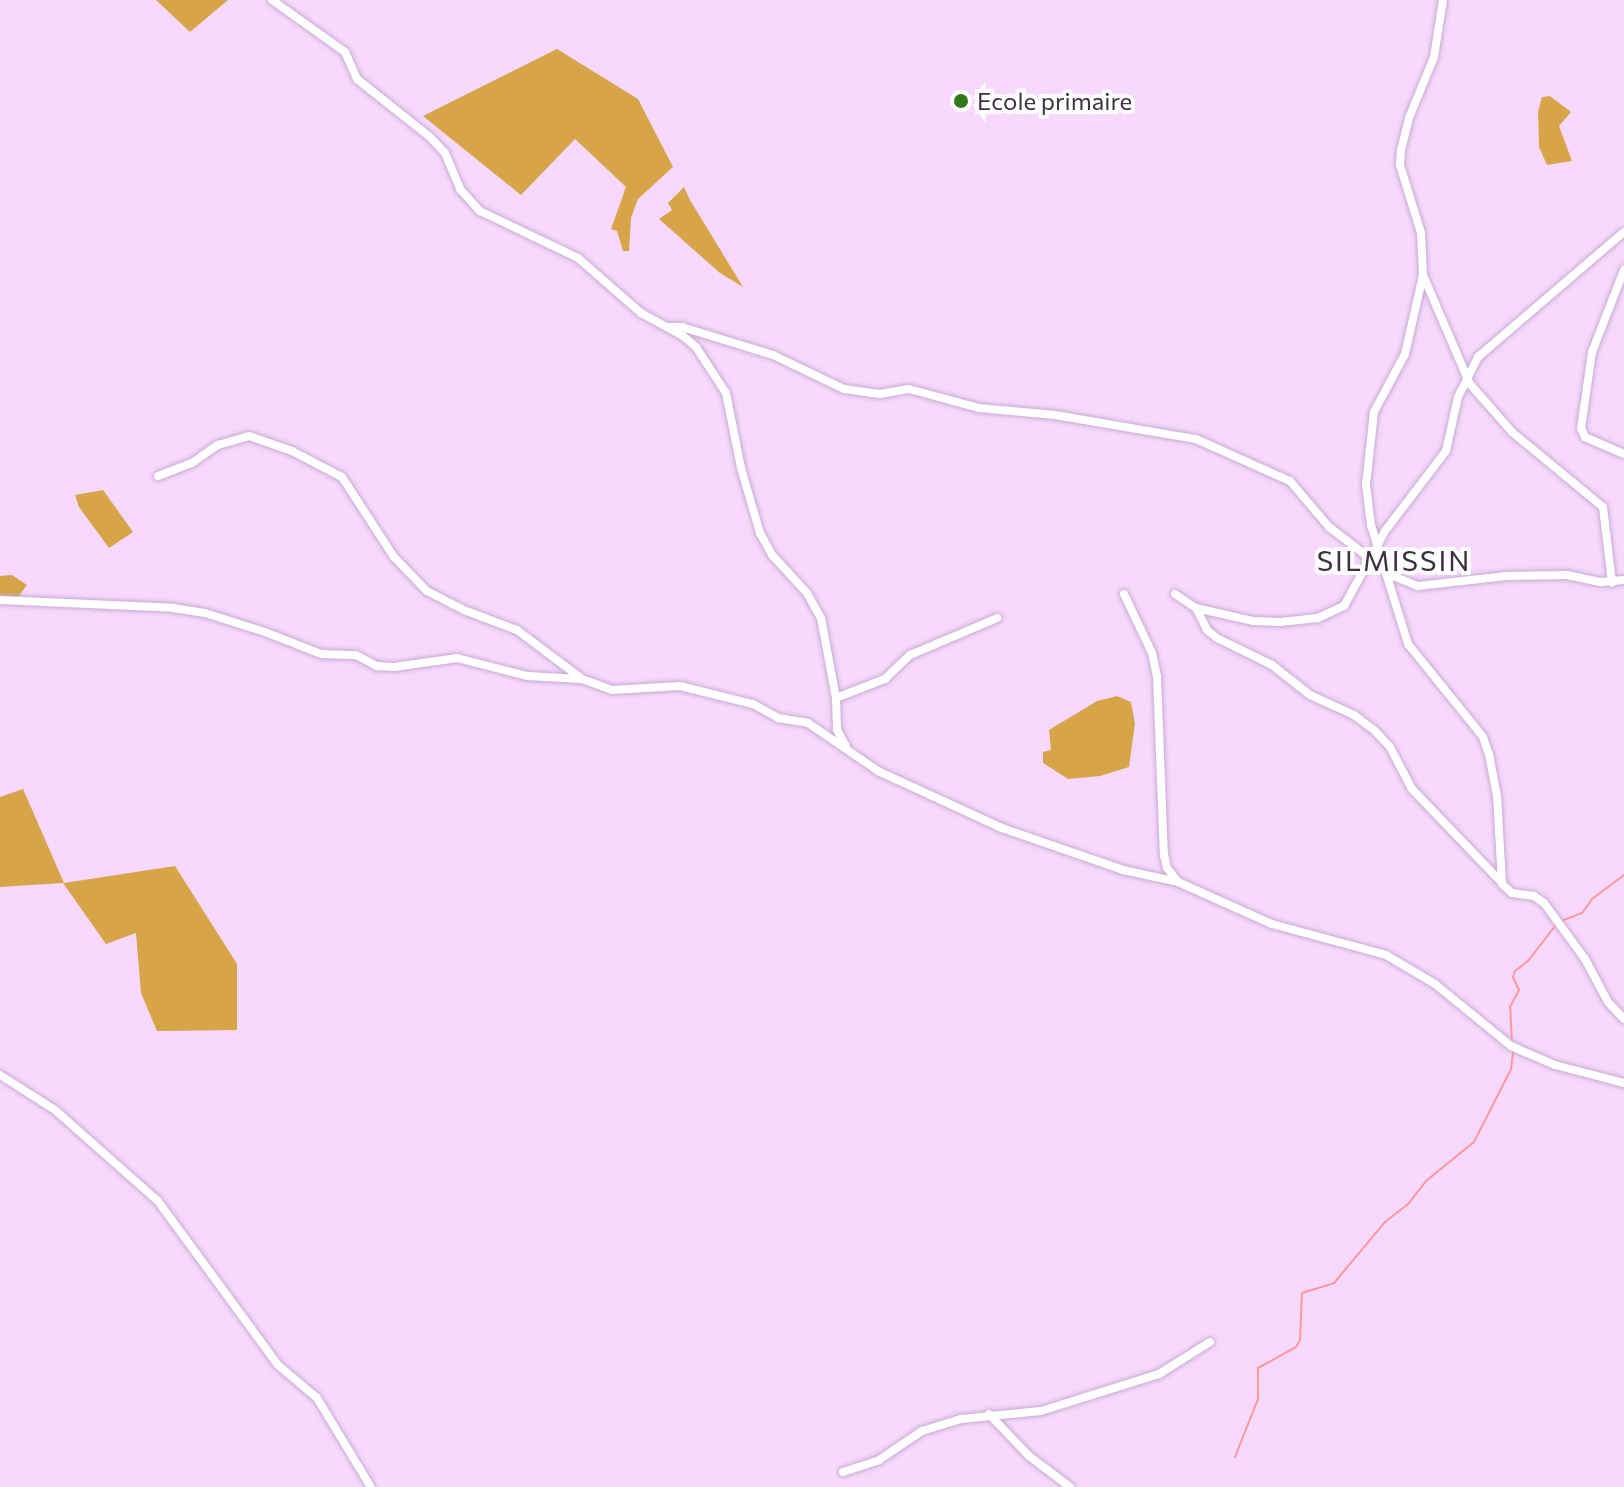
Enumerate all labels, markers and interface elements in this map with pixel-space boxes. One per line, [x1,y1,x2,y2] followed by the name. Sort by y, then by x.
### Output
[977,87,1132,115] place label: Ecole primaire
[952,92,970,110] marker: Ecole primaire
[1317,543,1471,577] district label: SILMISSIN

